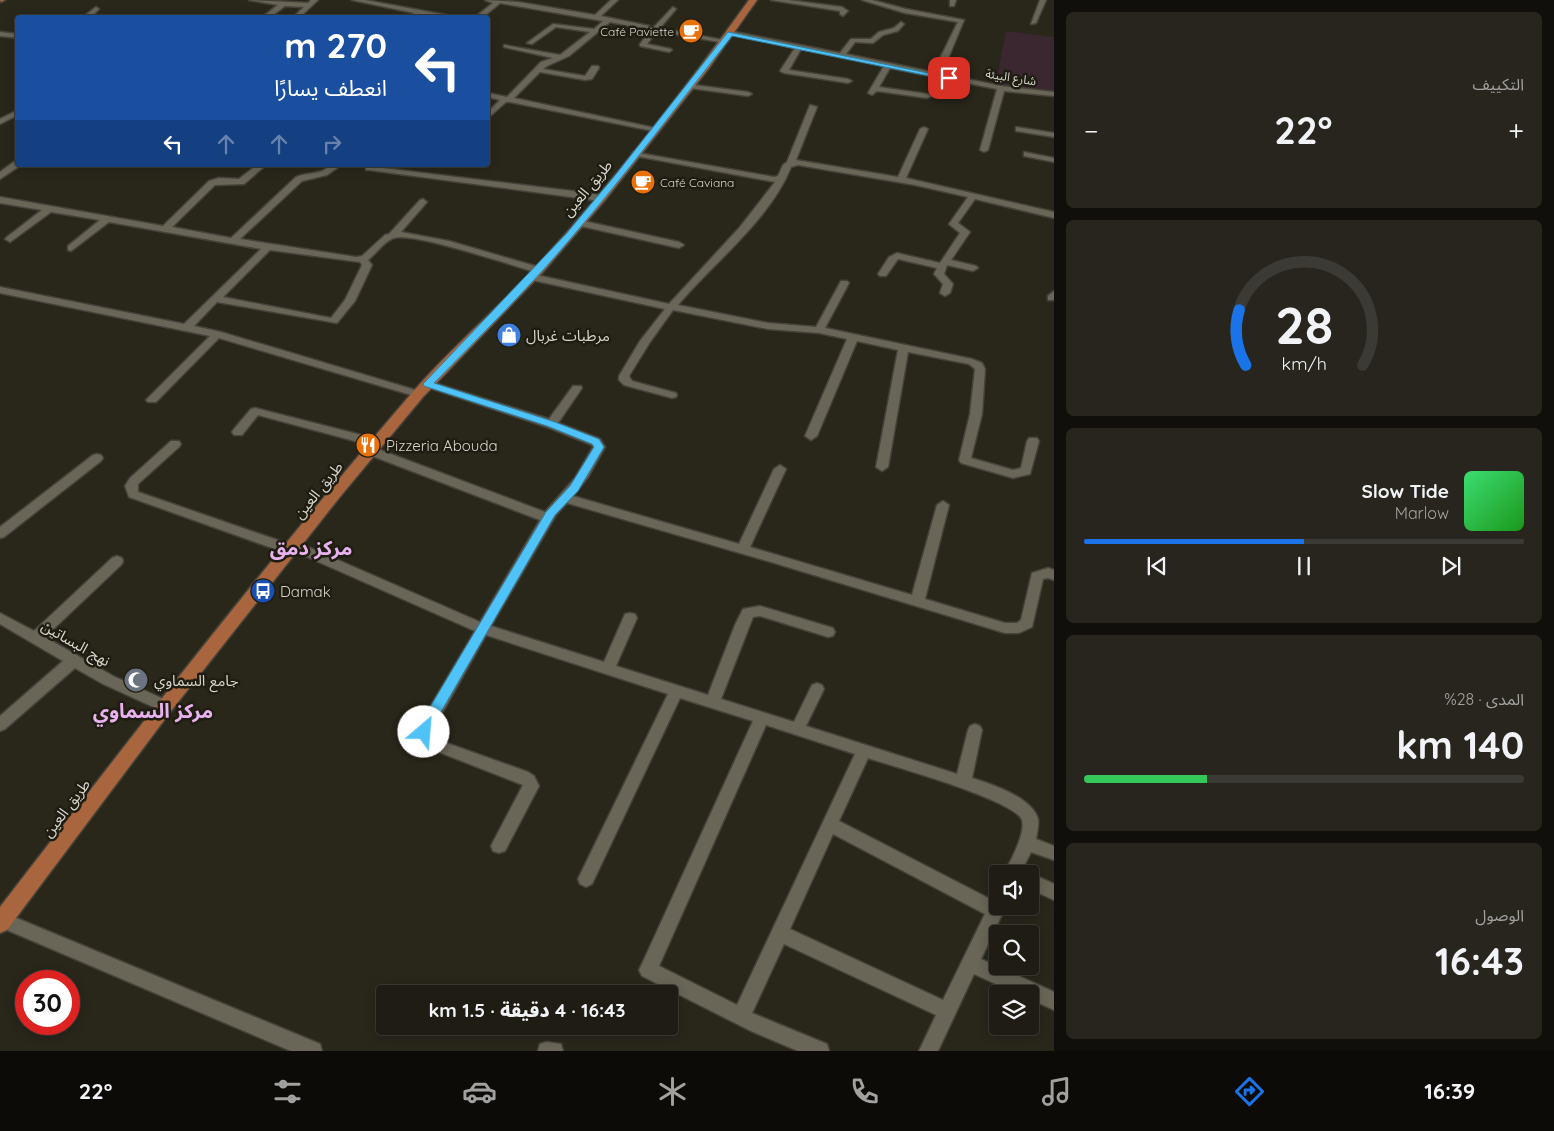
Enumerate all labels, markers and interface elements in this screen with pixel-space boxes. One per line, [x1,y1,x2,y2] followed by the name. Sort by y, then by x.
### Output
[678,18,704,44] cafe icon: Café Paviette
[284,23,387,67] text: 270 m
[600,24,674,39] place label: Café Paviette
[405,35,470,100] icon: left
[928,57,970,99] pin
[935,64,963,92] icon: arrive
[984,66,1037,90] street label: شارع البيئة
[274,74,387,102] text: انعطف يسارًا
[1472,74,1524,94] text: التكييف
[1274,106,1332,154] text: 22°
[1084,113,1099,148] text: −
[1508,113,1524,148] text: +
[159,130,187,158] icon: left
[212,130,240,158] icon: ahead
[265,130,293,158] icon: ahead
[318,130,346,158] icon: right
[558,156,617,221] street label: طريق العين
[630,169,656,195] cafe icon: Café Caviana
[660,175,734,190] place label: Café Caviana
[1275,292,1333,357] text: 28
[496,322,522,348] shop icon: مرطبات غربال
[526,326,610,345] place label: مرطبات غربال
[1281,352,1327,374] text: km/h
[355,432,381,458] restaurant icon: Pizzeria Abouda
[386,436,498,455] place label: Pizzeria Abouda
[289,458,348,523] street label: طريق العين
[1361,479,1449,503] text: Slow Tide
[1395,503,1449,523] text: Marlow
[270,535,352,560] district label: مركز دمق
[1143,552,1171,580] icon: previous
[1290,552,1318,580] icon: pause
[1437,552,1465,580] icon: next
[250,578,276,604] bus stop icon: Damak
[280,582,331,601] place label: Damak
[37,616,114,673] street label: نهج البساتين
[123,667,149,693] mosque icon: جامع السماوي
[154,671,239,693] place label: جامع السماوي
[1444,689,1524,709] text: المدى · 28%
[93,698,213,727] district label: مركز السماوي
[397,705,449,757] position arrow
[1396,721,1524,769] text: 140 km
[38,775,95,842] street label: طريق العين
[989,865,1039,1035] map controls
[989,865,1039,915] button: sound
[1475,905,1524,925] text: الوصول
[989,925,1039,975] button: search
[1435,937,1524,985] text: 16:43
[15,970,80,1035] speed limit sign: 30
[989,985,1039,1035] button: layers
[428,998,626,1022] text: 16:43 · 4 دقيقة · 1.5 km
[270,1074,305,1109] icon: filters
[462,1074,497,1109] icon: car
[655,1074,690,1109] icon: climate
[847,1074,882,1109] icon: phone
[1039,1074,1074,1109] icon: music
[1232,1074,1267,1109] icon: directions
[79,1077,112,1105] text: 22°
[1424,1077,1475,1105] text: 16:39

